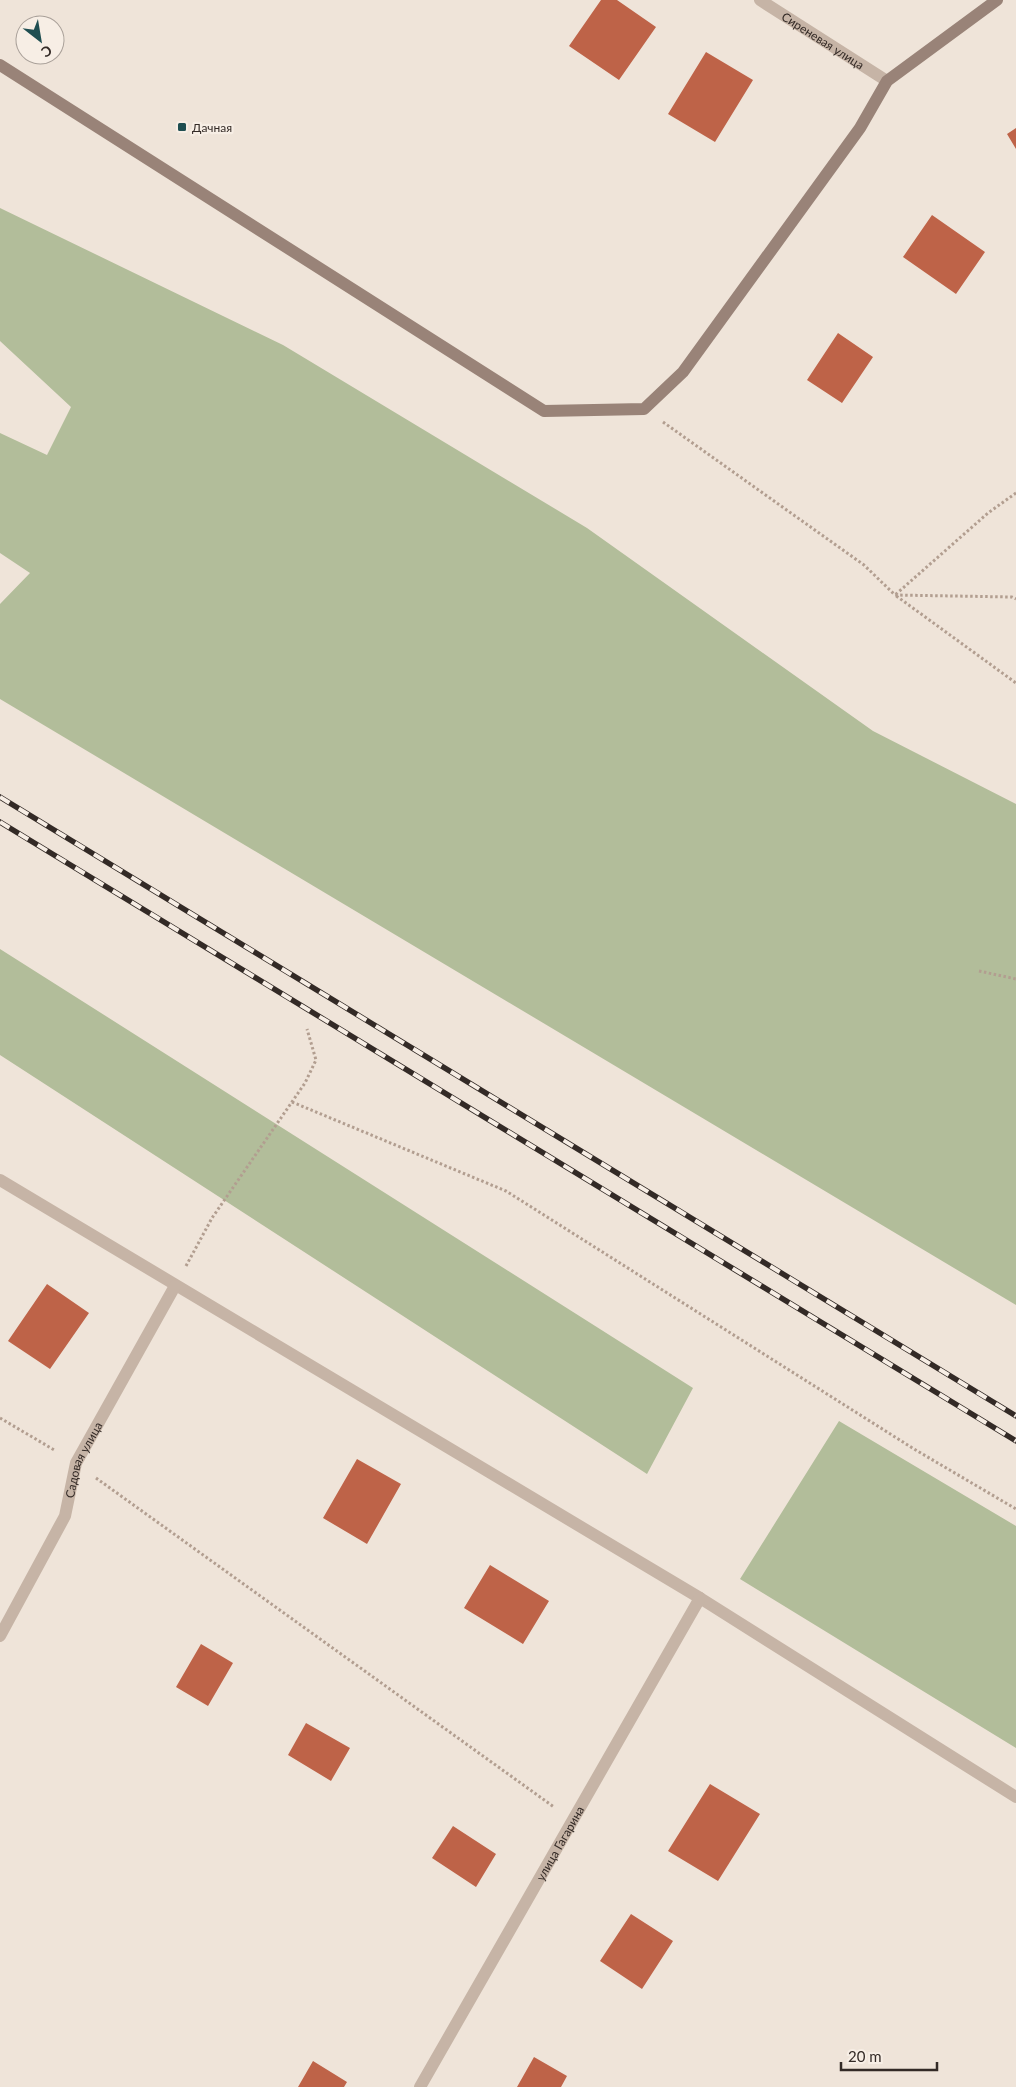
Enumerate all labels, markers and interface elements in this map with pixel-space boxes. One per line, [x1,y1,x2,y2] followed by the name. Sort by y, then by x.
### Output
[779,9,867,72] street label: Сиреневая улица
[15,15,65,65] north arrow
[38,42,55,62] text: С
[192,120,232,135] place label: Дачная
[176,121,188,133] marker: Дачная
[61,1419,105,1499] street label: Садовая улица
[532,1803,587,1883] street label: улица Гагарина
[841,2040,937,2072] scale bar
[848,2047,882,2065] text: 20 m

